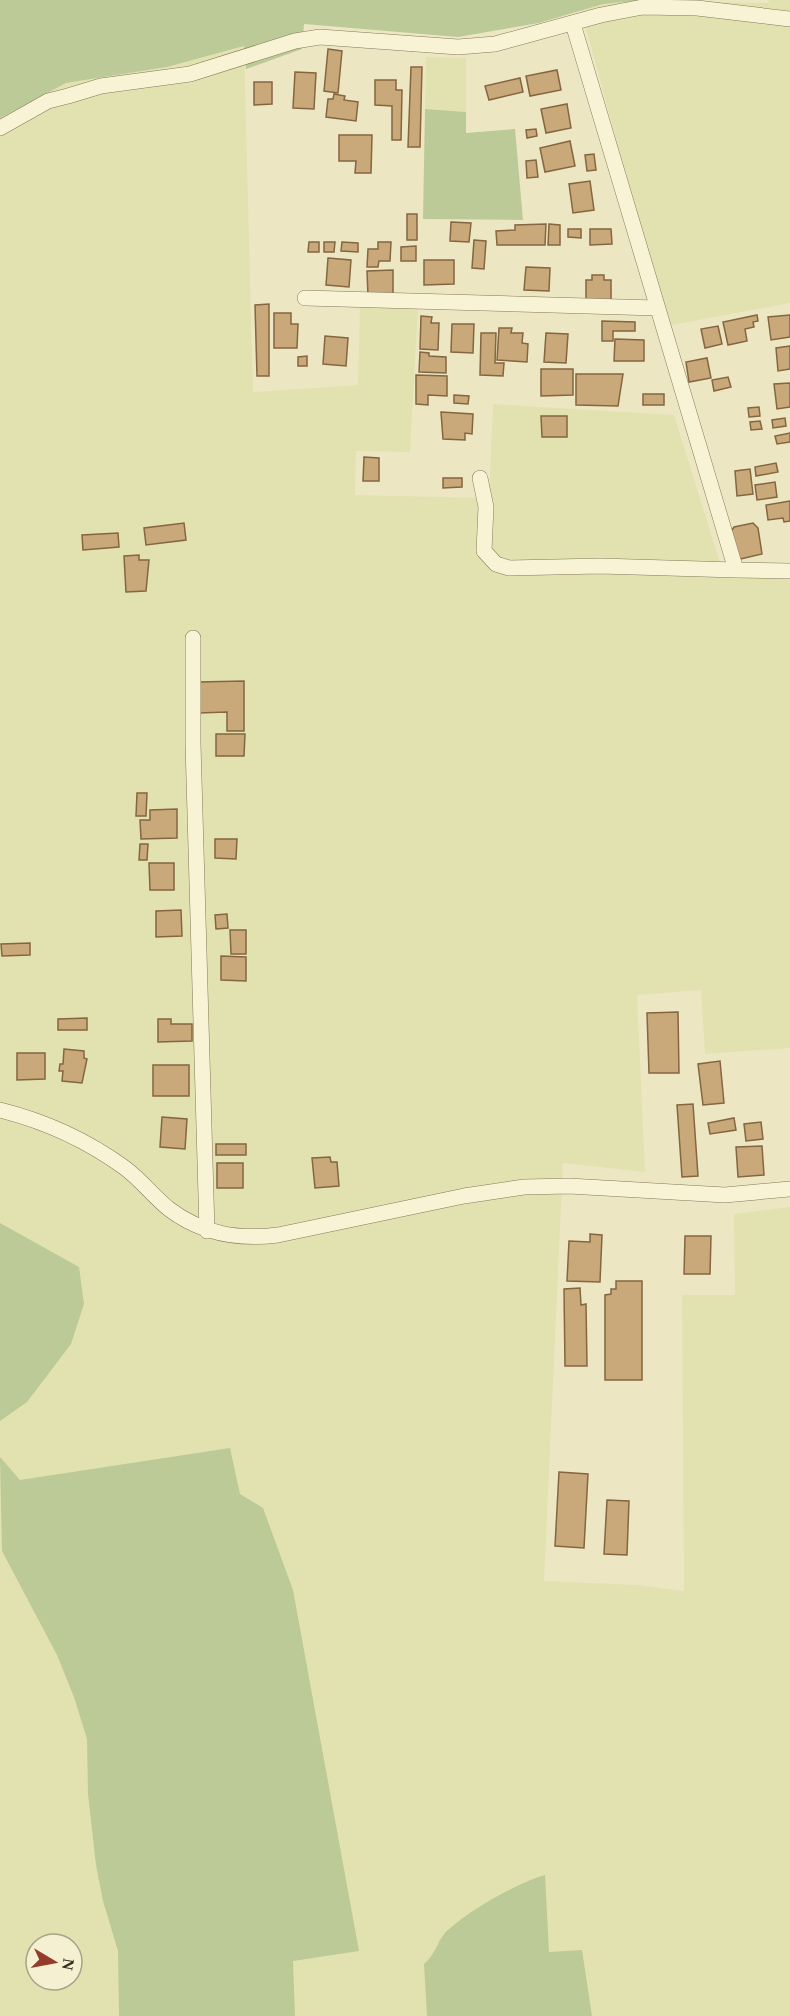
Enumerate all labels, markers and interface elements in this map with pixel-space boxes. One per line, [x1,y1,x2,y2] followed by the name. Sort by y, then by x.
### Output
[24,1932,84,1992] north arrow
[59,1957,78,1972] text: N

